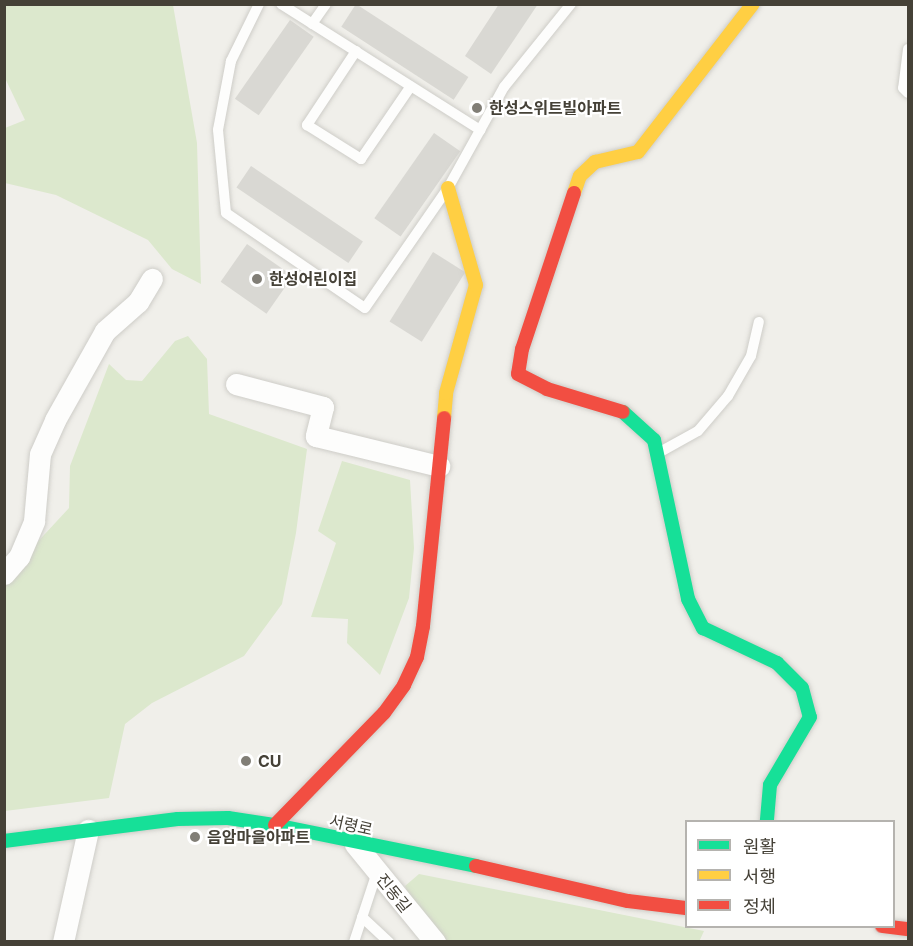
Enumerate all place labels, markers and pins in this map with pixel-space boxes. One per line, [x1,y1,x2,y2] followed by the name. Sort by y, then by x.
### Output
[489,98,621,118] place label: 한성스위트빌아파트
[470,101,484,115] marker: 한성스위트빌아파트
[269,269,357,289] place label: 한성어린이집
[250,272,264,286] marker: 한성어린이집
[258,751,282,771] place label: CU
[239,754,253,768] marker: CU
[207,827,310,847] place label: 음암마을아파트
[188,830,202,844] marker: 음암마을아파트

